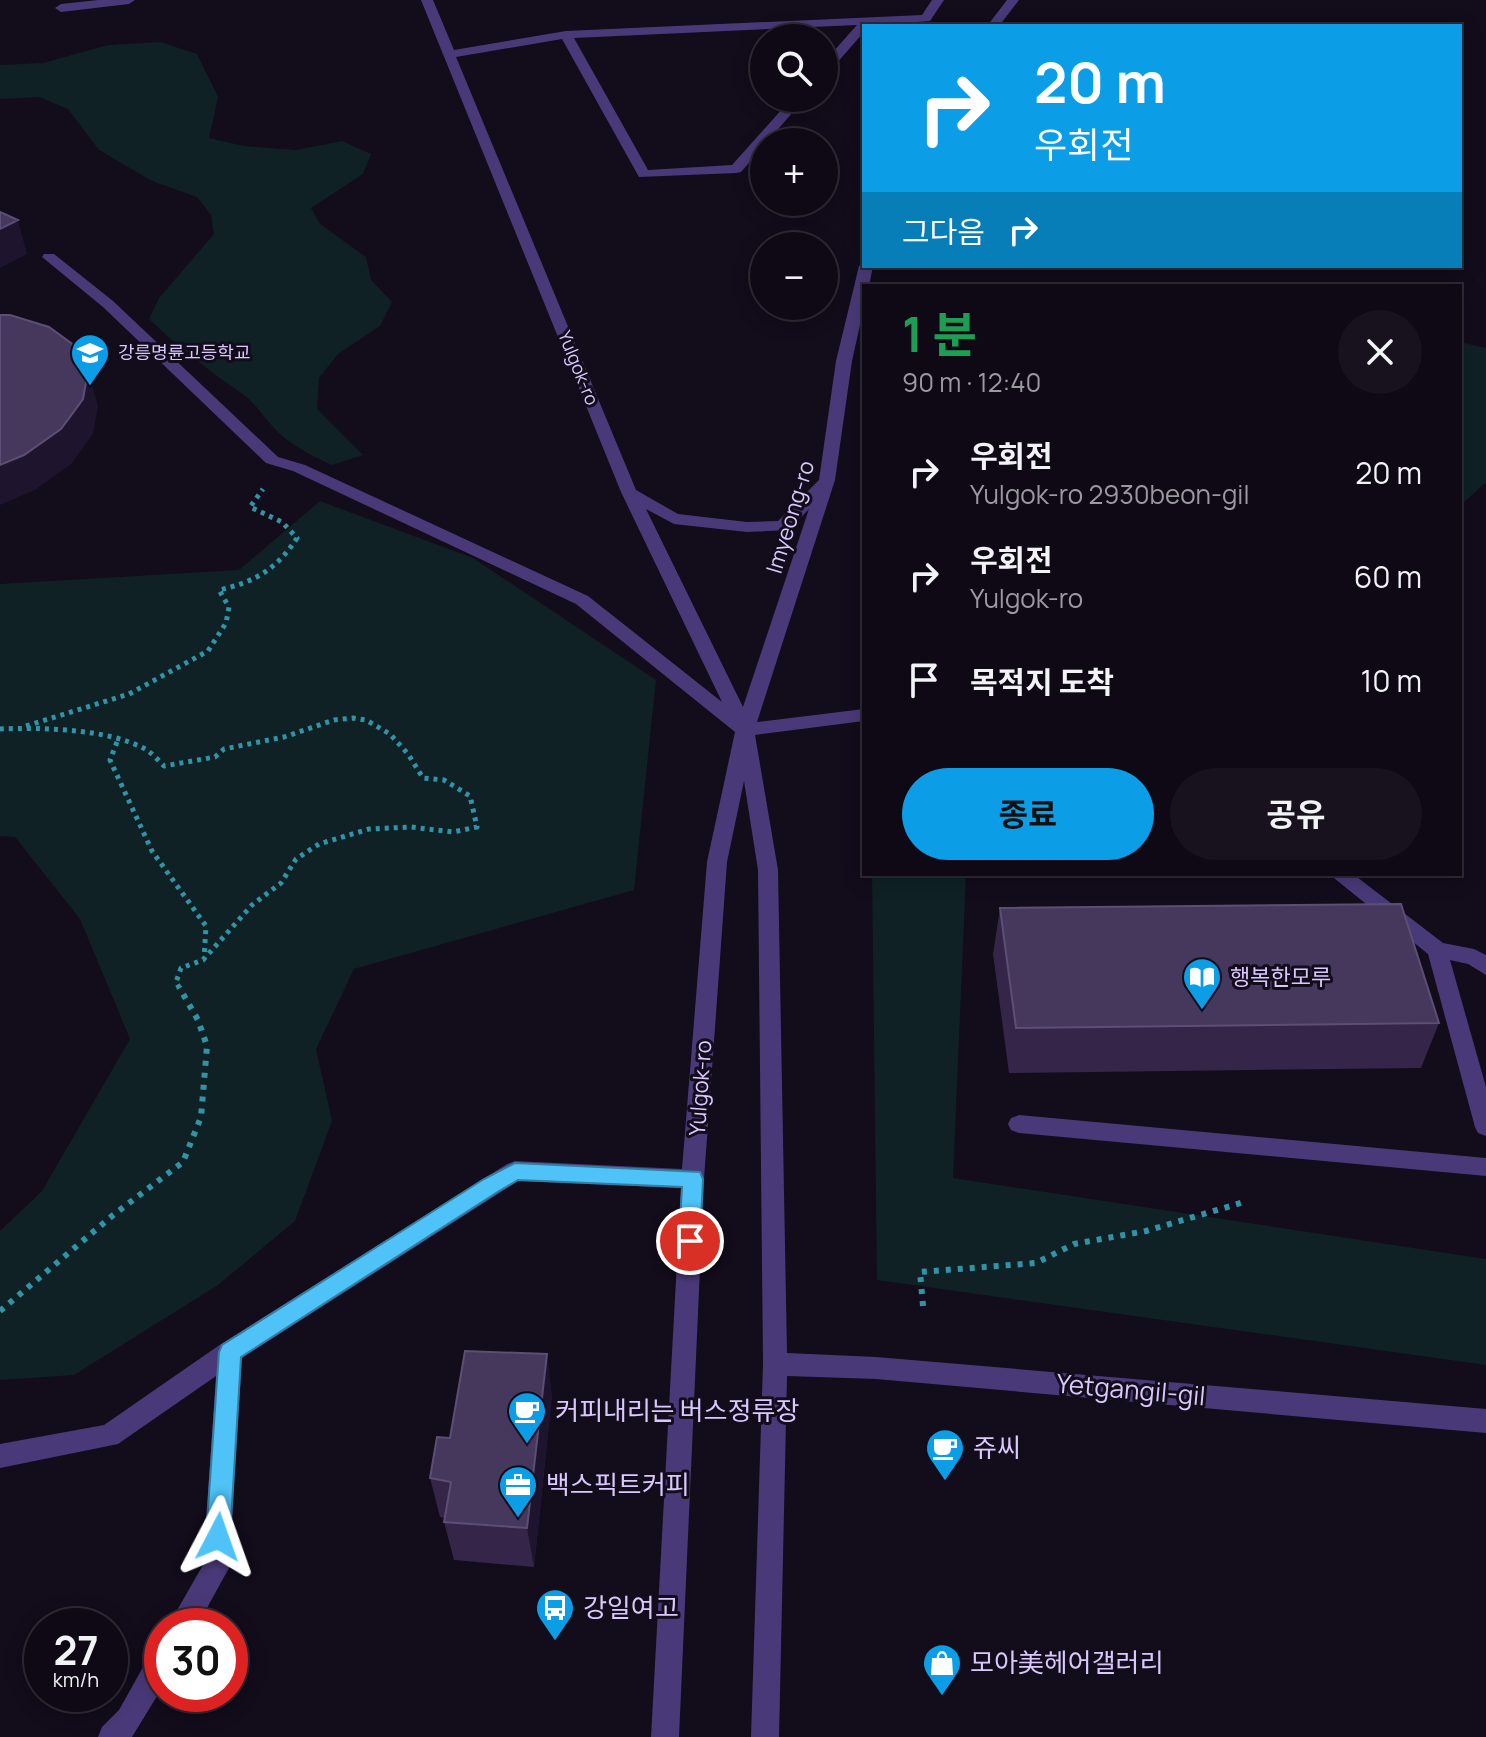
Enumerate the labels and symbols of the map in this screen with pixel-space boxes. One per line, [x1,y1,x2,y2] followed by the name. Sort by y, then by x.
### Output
[553,327,605,408] street label: Yulgok-ro
[69,332,111,387] school or university icon: 강릉명륜고등학교
[118,340,250,364] place label: 강릉명륜고등학교
[759,457,821,577] street label: Imyeong-ro
[1181,956,1223,1011] library icon: 행복한모루
[1230,962,1331,992] place label: 행복한모루
[682,1039,718,1137] street label: Yulgok-ro
[656,1207,724,1275] pin
[1055,1365,1207,1413] street label: Yetgangil-gil
[506,1390,548,1445] cafe icon: 커피내리는 버스정류장
[555,1392,799,1428] place label: 커피내리는 버스정류장
[924,1427,966,1482] cafe icon: 쥬씨
[973,1429,1021,1465] place label: 쥬씨
[497,1464,539,1519] office icon: 백스픽트커피
[546,1466,690,1502] place label: 백스픽트커피
[176,1495,260,1579] position arrow
[534,1587,576,1642] bus stop icon: 강일여고
[583,1589,679,1625] place label: 강일여고
[144,1608,248,1712] speed limit sign: 30
[921,1642,963,1697] shop icon: 모아美헤어갤러리
[970,1644,1163,1680] place label: 모아美헤어갤러리

